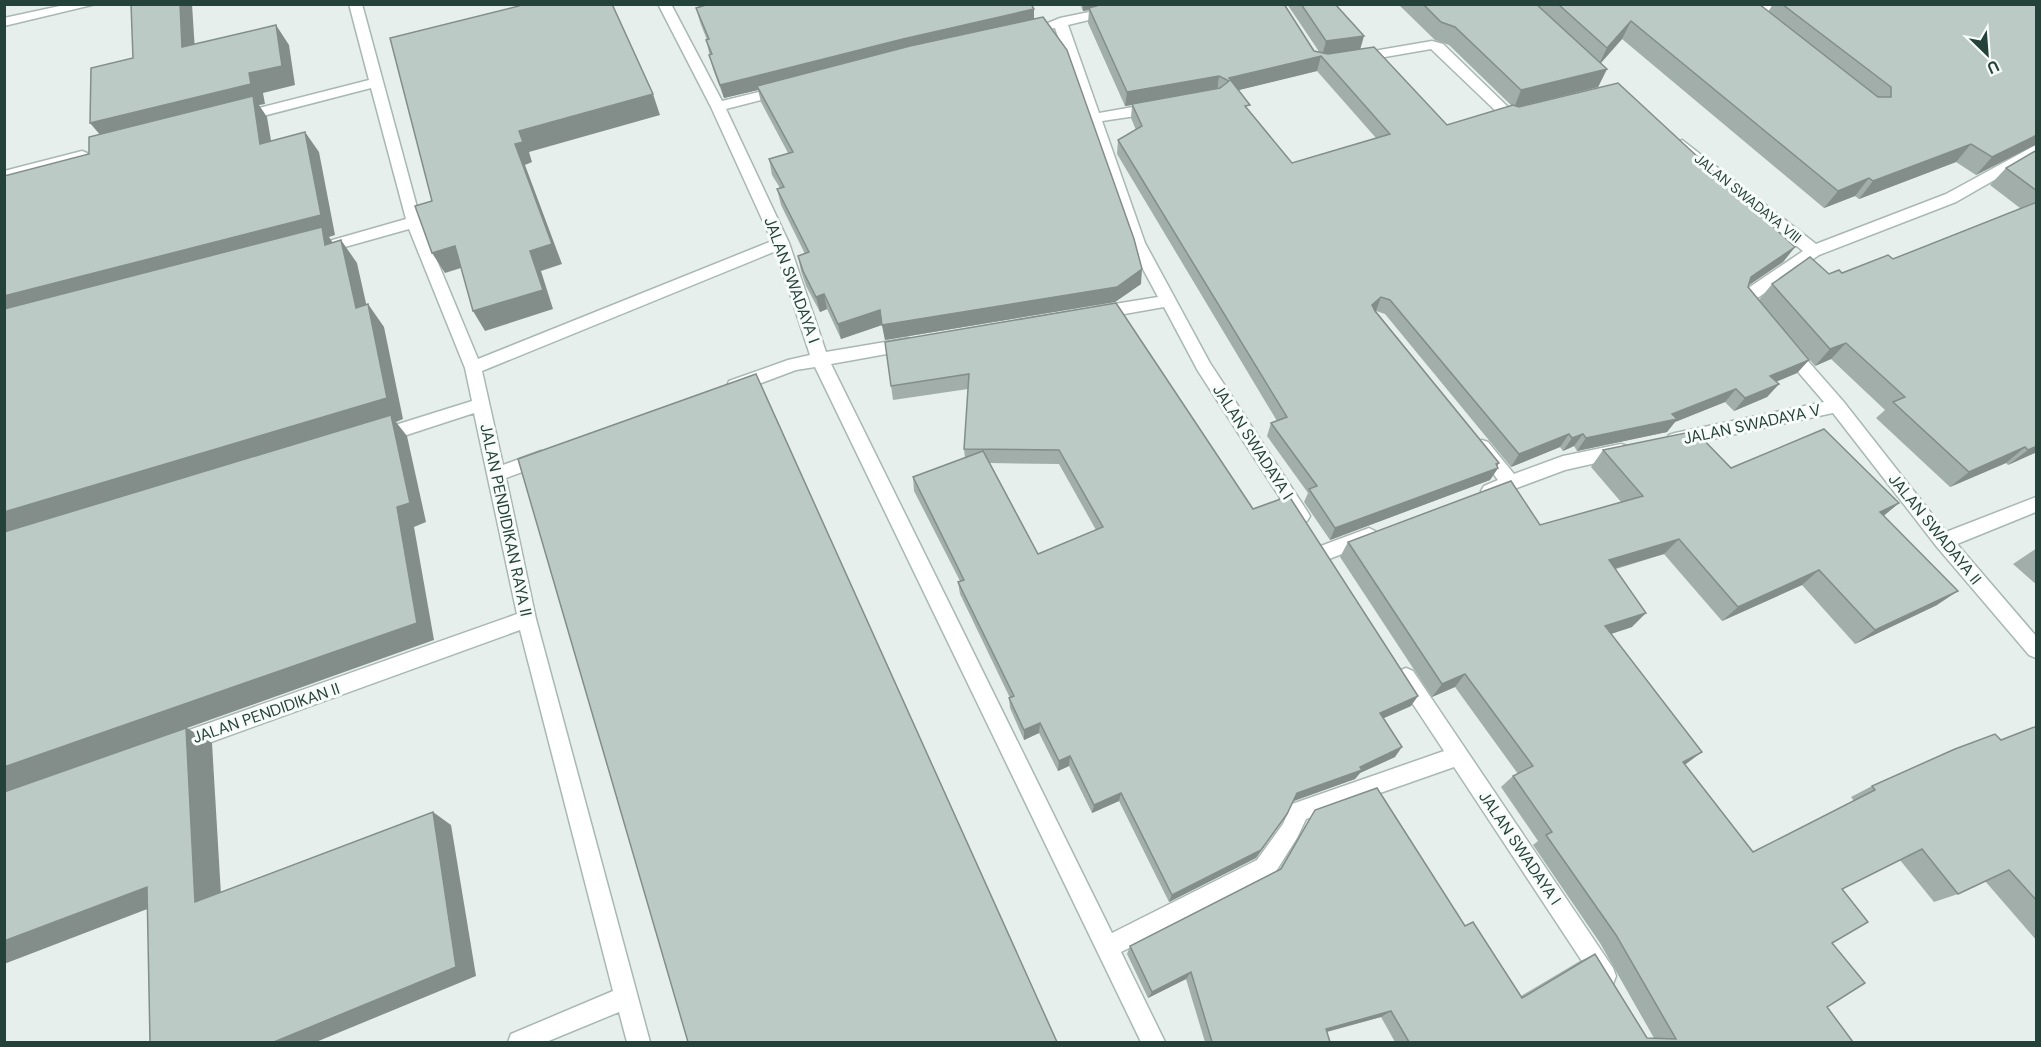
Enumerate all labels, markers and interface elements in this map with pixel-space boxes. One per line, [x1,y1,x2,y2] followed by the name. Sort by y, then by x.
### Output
[1957,24,2017,84] north arrow
[1984,55,2003,79] text: U
[1691,149,1805,247] street label: JALAN SWADAYA VIII
[759,214,825,346] street label: JALAN SWADAYA I
[1208,381,1298,503] street label: JALAN SWADAYA I
[1681,399,1823,449] street label: JALAN SWADAYA V
[475,422,537,618] street label: JALAN PENDIDIKAN RAYA II
[1884,469,1986,589] street label: JALAN SWADAYA II
[190,678,342,748] street label: JALAN PENDIDIKAN II
[1474,787,1566,909] street label: JALAN SWADAYA I

